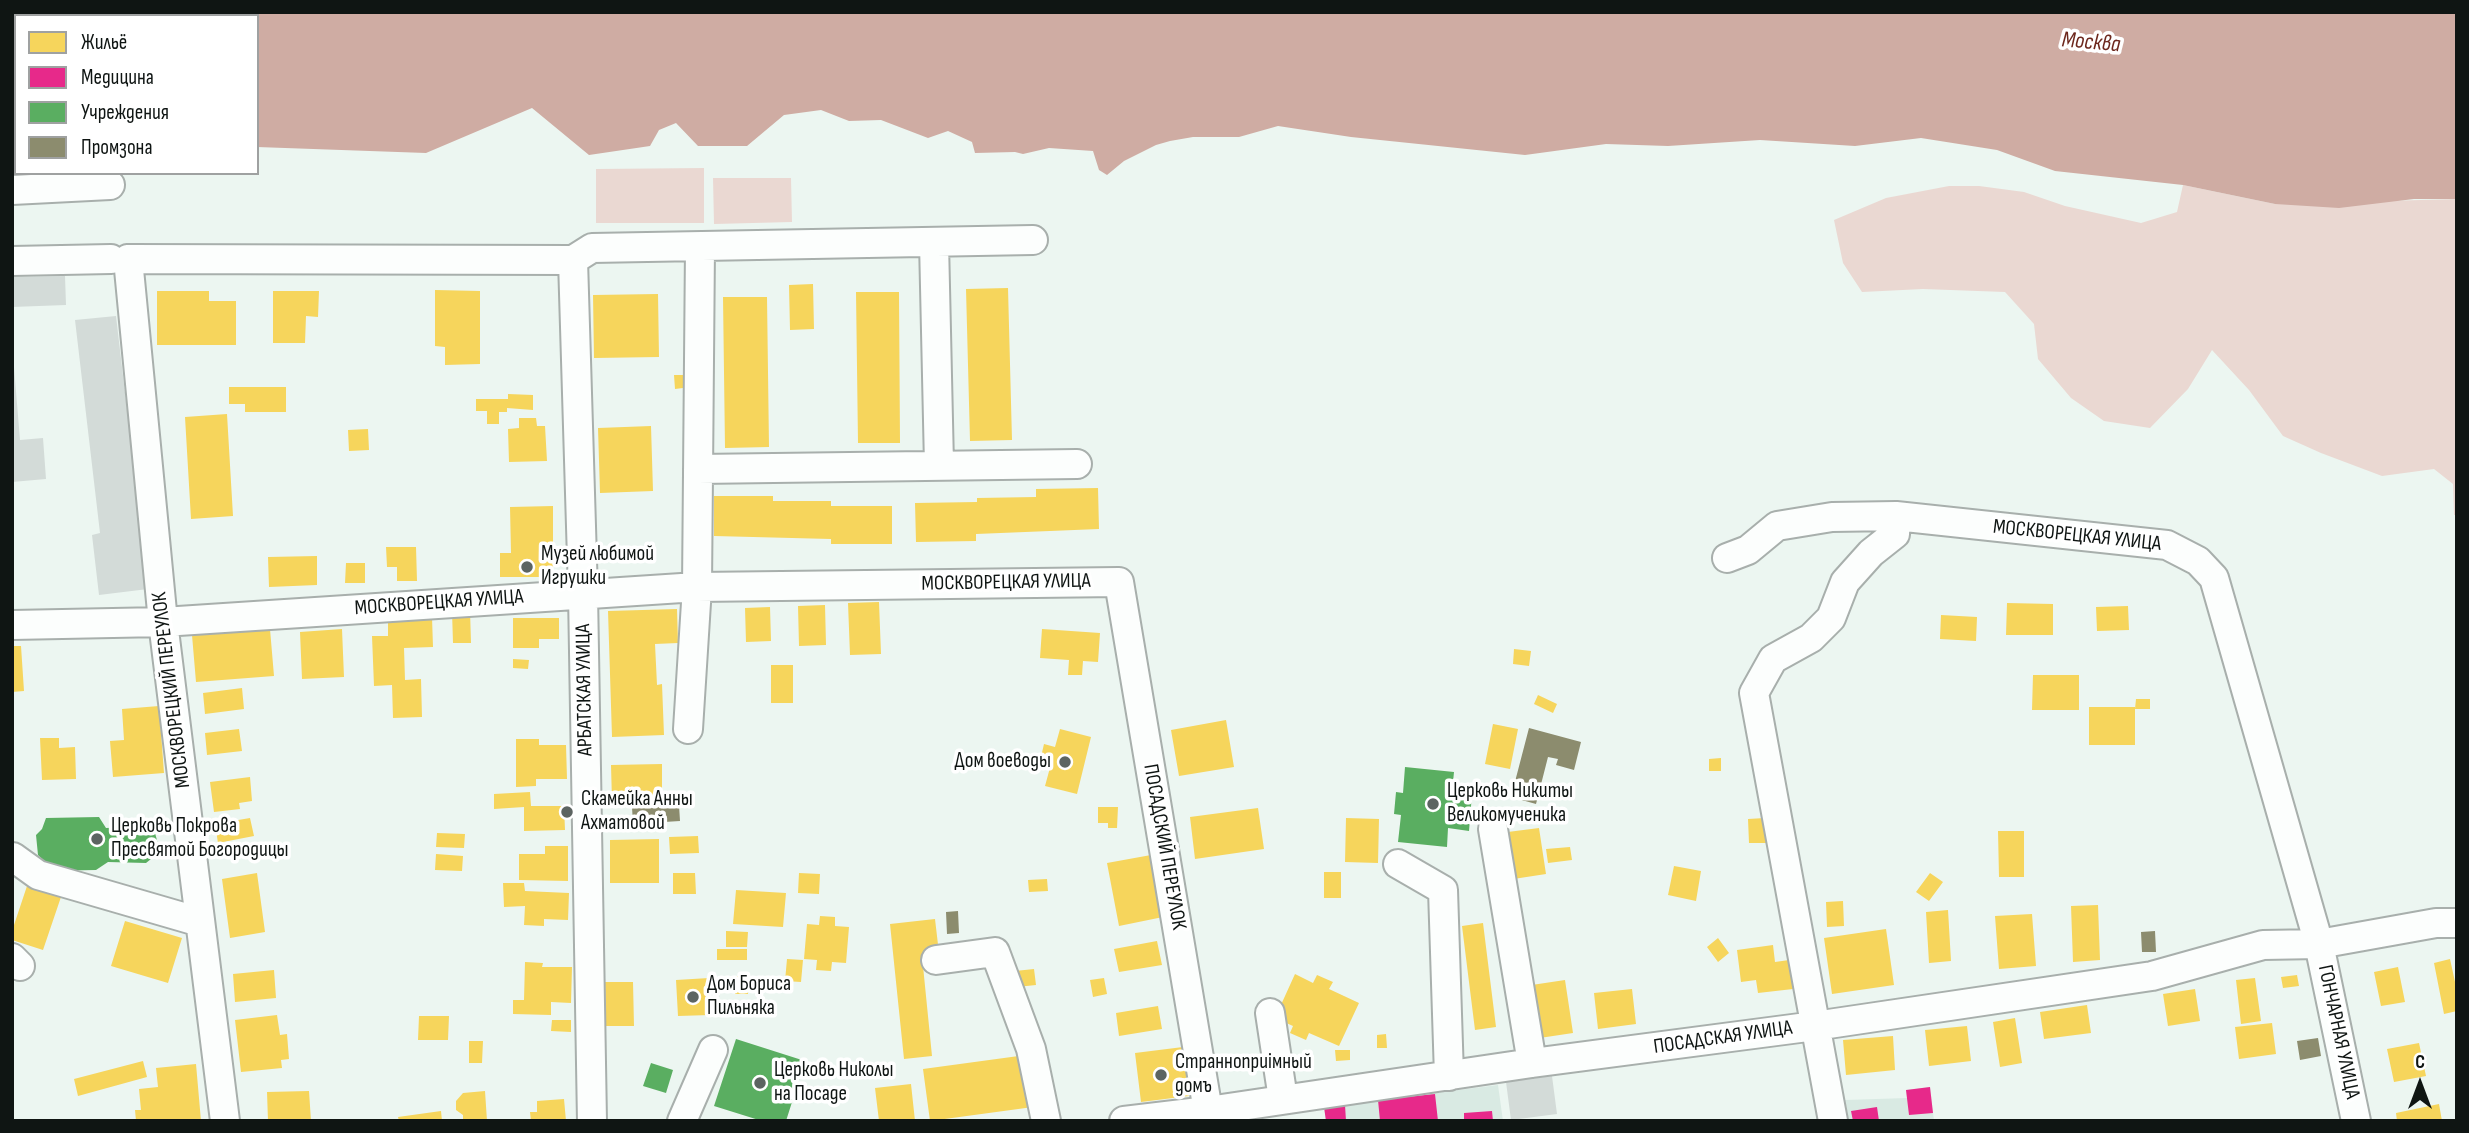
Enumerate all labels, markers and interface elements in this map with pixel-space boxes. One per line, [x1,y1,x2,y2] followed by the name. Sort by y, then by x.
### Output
[14,14,259,175] legend
[2060,27,2122,59] water label: Москва
[81,30,127,55] text: Жильё
[81,65,154,90] text: Медицина
[81,100,169,125] text: Учреждения
[81,135,152,160] text: Промзона
[1992,515,2162,557] street label: МОСКВОРЕЦКАЯ УЛИЦА
[541,542,654,592] place label: Музей любимой Игрушки
[519,559,535,575] marker: Музей любимой Игрушки
[921,569,1091,597] street label: МОСКВОРЕЦКАЯ УЛИЦА
[354,585,524,621] street label: МОСКВОРЕЦКАЯ УЛИЦА
[147,591,197,789] street label: МОСКВОРЕЦКИЙ ПЕРЕУЛОК
[571,624,599,756] street label: АРБАТСКАЯ УЛИЦА
[955,749,1051,775] place label: Дом воеводы
[1057,754,1073,770] marker: Дом воеводы
[1137,762,1191,932] street label: ПОСАДСКИЙ ПЕРЕУЛОК
[1447,779,1573,829] place label: Церковь Никиты Великомученика
[581,787,693,837] place label: Скамейка Анны Ахматовой
[1425,796,1441,812] marker: Церковь Никиты Великомученика
[559,804,575,820] marker: Скамейка Анны Ахматовой
[111,814,289,864] place label: Церковь Покрова Пресвятой Богородицы
[89,831,105,847] marker: Церковь Покрова Пресвятой Богородицы
[2312,963,2364,1101] street label: ГОНЧАРНАЯ УЛИЦА
[707,972,791,1022] place label: Дом Бориса Пильняка
[685,989,701,1005] marker: Дом Бориса Пильняка
[1652,1016,1794,1060] street label: ПОСАДСКАЯ УЛИЦА
[2385,1049,2455,1119] north arrow
[1175,1050,1312,1100] place label: Странноприiмный домъ
[2415,1051,2425,1074] text: С
[774,1058,894,1108] place label: Церковь Николы на Посаде
[1153,1067,1169,1083] marker: Странноприiмный домъ
[752,1075,768,1091] marker: Церковь Николы на Посаде

